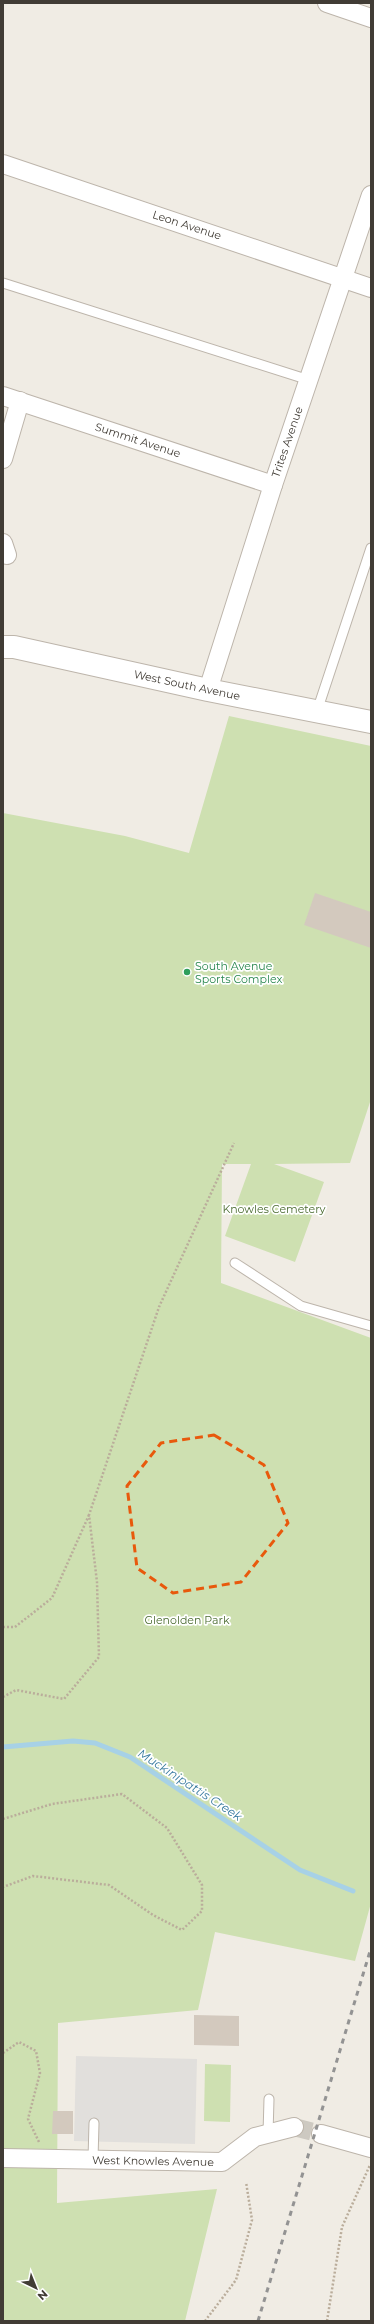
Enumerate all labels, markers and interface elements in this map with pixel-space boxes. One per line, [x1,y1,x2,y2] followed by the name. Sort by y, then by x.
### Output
[151,207,224,243] street label: Leon Avenue
[268,404,306,479] street label: Trites Avenue
[93,420,183,461] street label: Summit Avenue
[133,667,242,703] street label: West South Avenue
[195,959,282,986] place label: South Avenue Sports Complex
[182,967,192,977] marker: South Avenue Sports Complex
[222,1202,326,1216] park label: Knowles Cemetery
[145,1613,230,1627] park label: Glenolden Park
[135,1745,246,1824] water label: Muckinipattis Creek
[92,2153,214,2169] street label: West Knowles Avenue
[16,2268,56,2308] north arrow
[35,2287,51,2303] text: N

